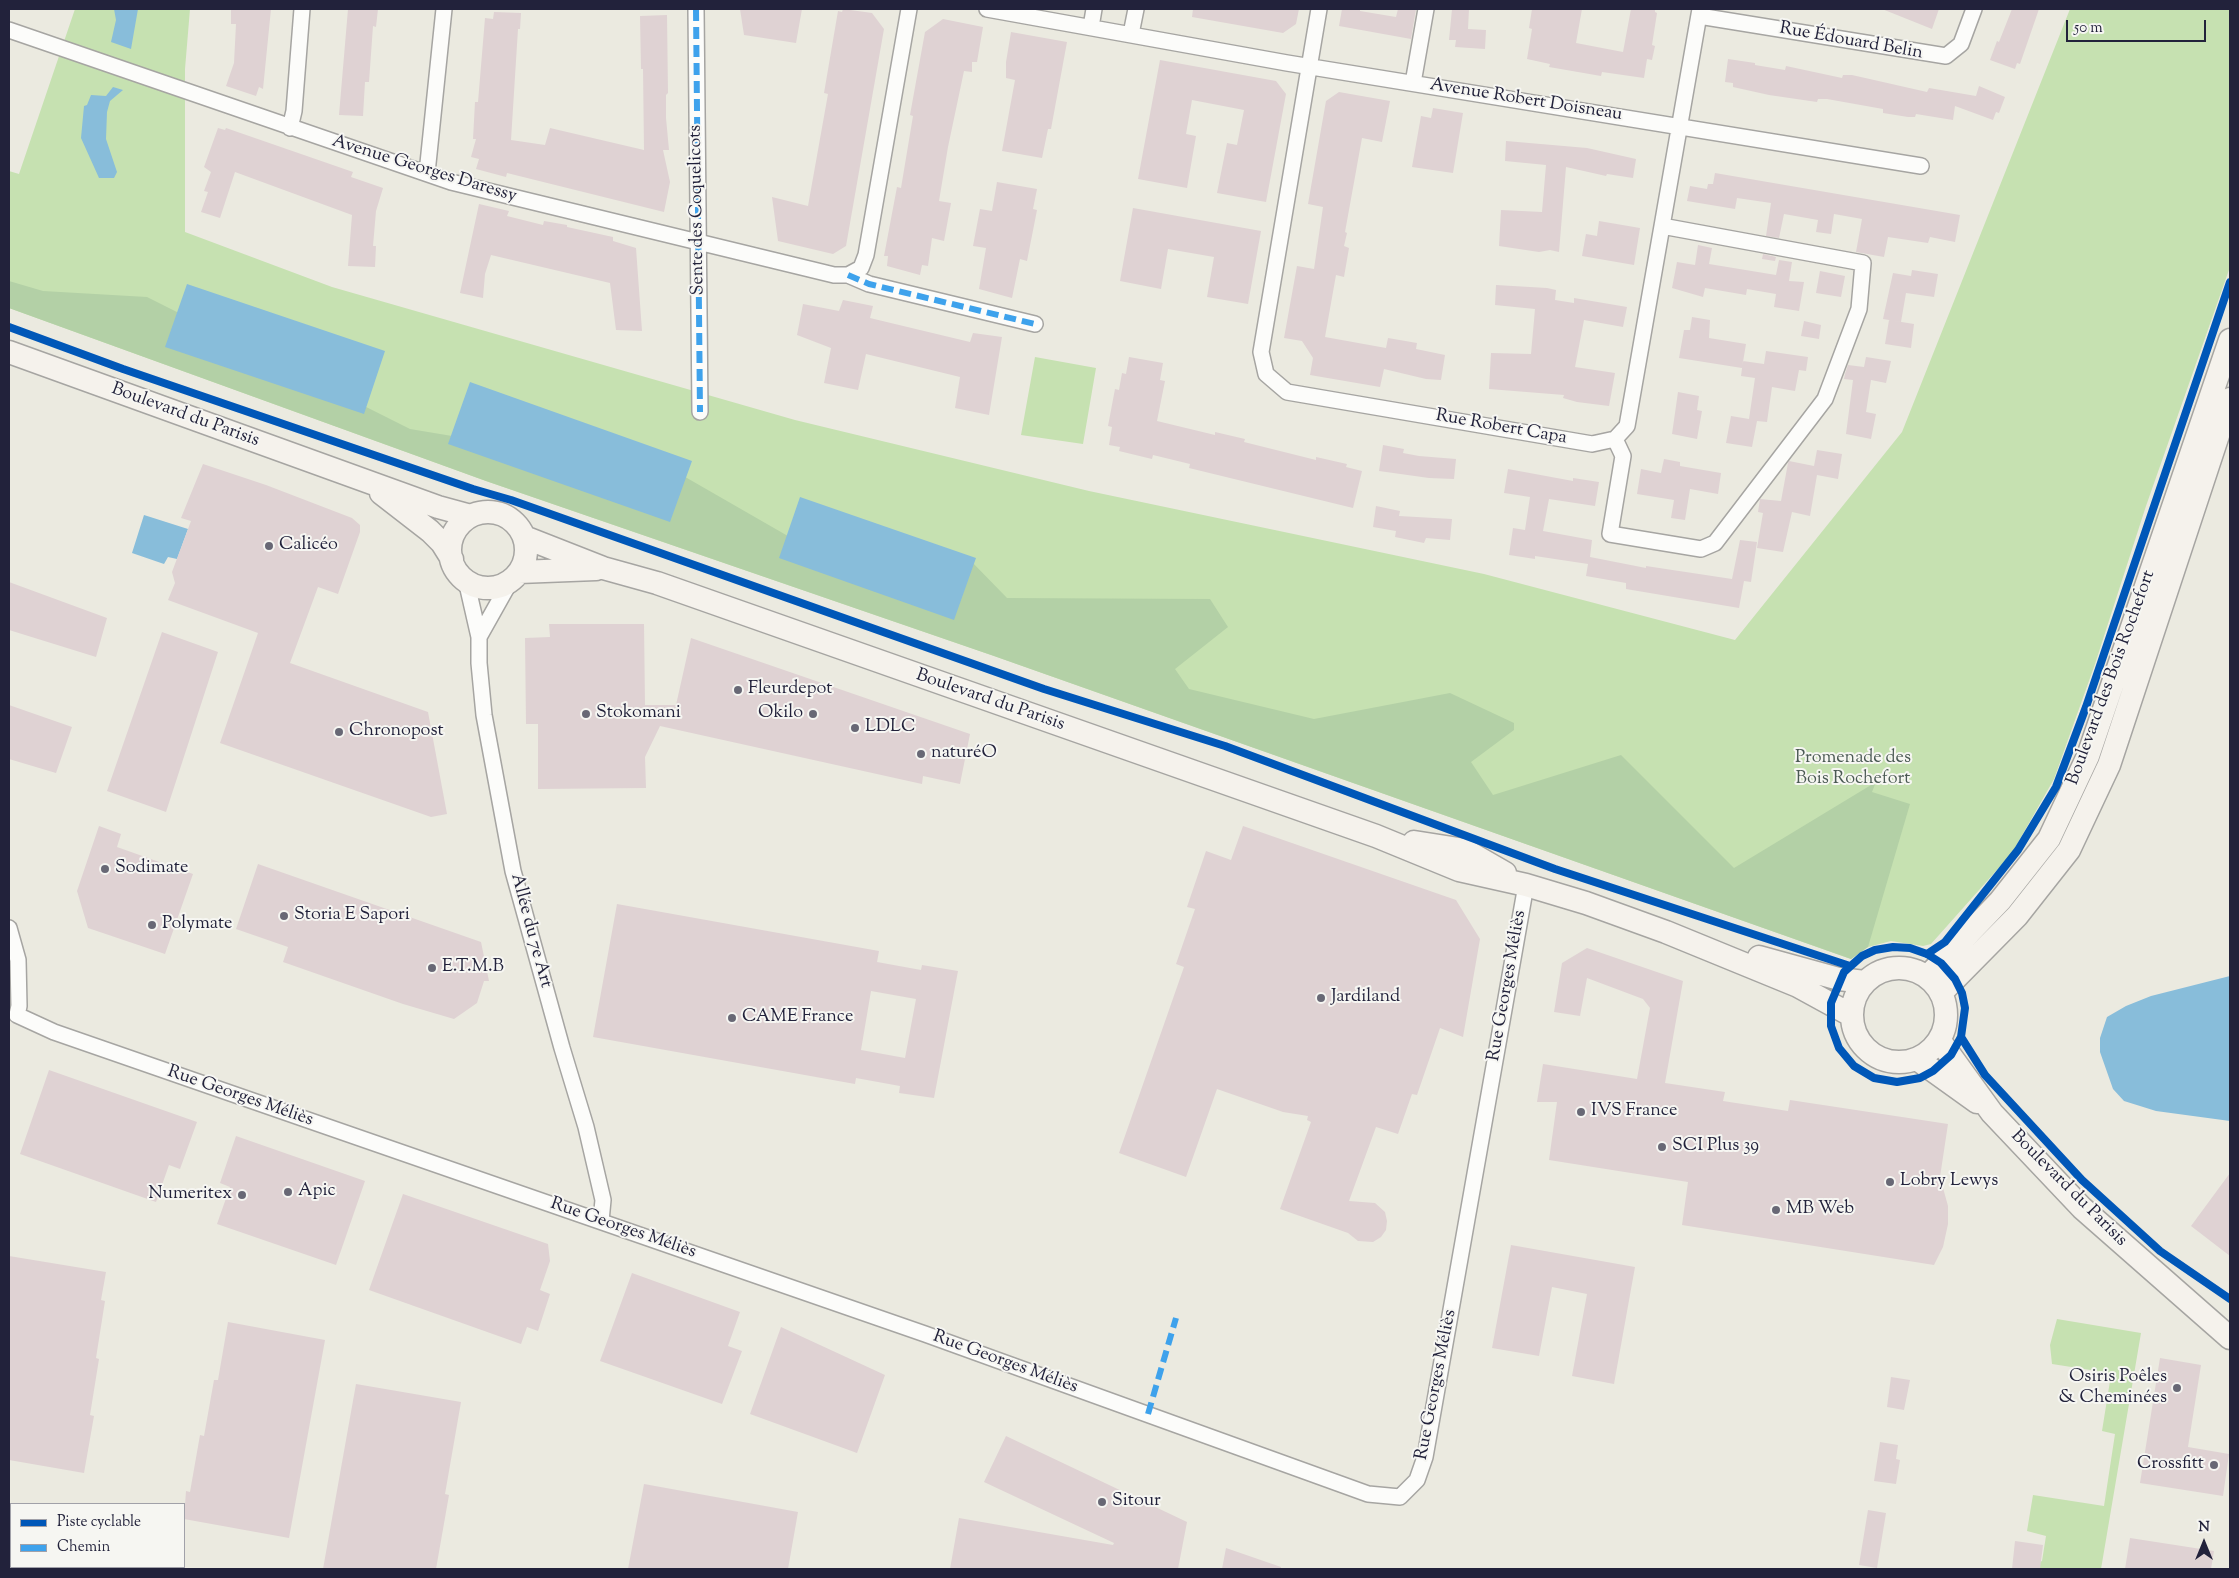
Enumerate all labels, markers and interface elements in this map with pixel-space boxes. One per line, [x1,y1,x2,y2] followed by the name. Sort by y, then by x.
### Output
[2069,10,2209,42] scale bar
[2074,18,2103,39] text: 50 m
[1778,19,1924,65] street label: Rue Édouard Belin
[1428,75,1624,127] street label: Avenue Robert Doisneau
[686,124,710,296] street label: Sente des Coquelicots
[329,132,519,208] street label: Avenue Georges Daressy
[108,379,262,453] street label: Boulevard du Parisis
[1434,406,1568,450] street label: Rue Robert Capa
[279,535,338,557] place label: Calicéo
[263,540,275,552] marker: Calicéo
[2063,568,2161,788] street label: Boulevard des Bois Rochefort
[913,665,1067,737] street label: Boulevard du Parisis
[748,679,832,701] place label: Fleurdepot
[732,684,744,696] marker: Fleurdepot
[596,703,681,725] place label: Stokomani
[758,703,803,725] place label: Okilo
[580,708,592,720] marker: Stokomani
[807,708,819,720] marker: Okilo
[865,717,915,739] place label: LDLC
[349,721,444,743] place label: Chronopost
[849,722,861,734] marker: LDLC
[333,726,345,738] marker: Chronopost
[931,743,997,765] place label: naturéO
[915,748,927,760] marker: naturéO
[1795,748,1911,791] park label: Promenade des Bois Rochefort
[115,858,188,880] place label: Sodimate
[99,863,111,875] marker: Sodimate
[504,872,556,990] street label: Allée du 7e Art
[294,905,410,927] place label: Storia E Sapori
[1484,909,1532,1063] street label: Rue Georges Méliès
[278,910,290,922] marker: Storia E Sapori
[162,914,232,936] place label: Polymate
[146,919,158,931] marker: Polymate
[442,957,504,979] place label: E.T.M.B
[426,962,438,974] marker: E.T.M.B
[1331,987,1400,1009] place label: Jardiland
[1315,992,1327,1004] marker: Jardiland
[742,1007,853,1029] place label: CAME France
[726,1012,738,1024] marker: CAME France
[164,1062,316,1132] street label: Rue Georges Méliès
[1591,1101,1677,1123] place label: IVS France
[1575,1106,1587,1118] marker: IVS France
[2005,1126,2131,1252] street label: Boulevard du Parisis
[1672,1136,1759,1158] place label: SCI Plus 39
[1656,1141,1668,1153] marker: SCI Plus 39
[1900,1171,1998,1193] place label: Lobry Lewys
[1884,1176,1896,1188] marker: Lobry Lewys
[298,1181,336,1203] place label: Apic
[148,1184,232,1206] place label: Numeritex
[282,1186,294,1198] marker: Apic
[236,1189,248,1201] marker: Numeritex
[547,1194,699,1264] street label: Rue Georges Méliès
[1786,1199,1854,1221] place label: MB Web
[1770,1204,1782,1216] marker: MB Web
[1412,1308,1462,1462] street label: Rue Georges Méliès
[930,1327,1080,1399] street label: Rue Georges Méliès
[2059,1367,2167,1410] place label: Osiris Poêles & Cheminées
[2171,1382,2183,1394] marker: Osiris Poêles & Cheminées
[2137,1454,2204,1476] place label: Crossfitt
[2208,1459,2220,1471] marker: Crossfitt
[1112,1491,1161,1513] place label: Sitour
[1096,1496,1108,1508] marker: Sitour
[10,1503,185,1568] legend
[57,1512,141,1533] text: Piste cyclable
[2179,1518,2229,1568] north arrow
[2198,1518,2210,1538] text: N
[57,1537,110,1558] text: Chemin

